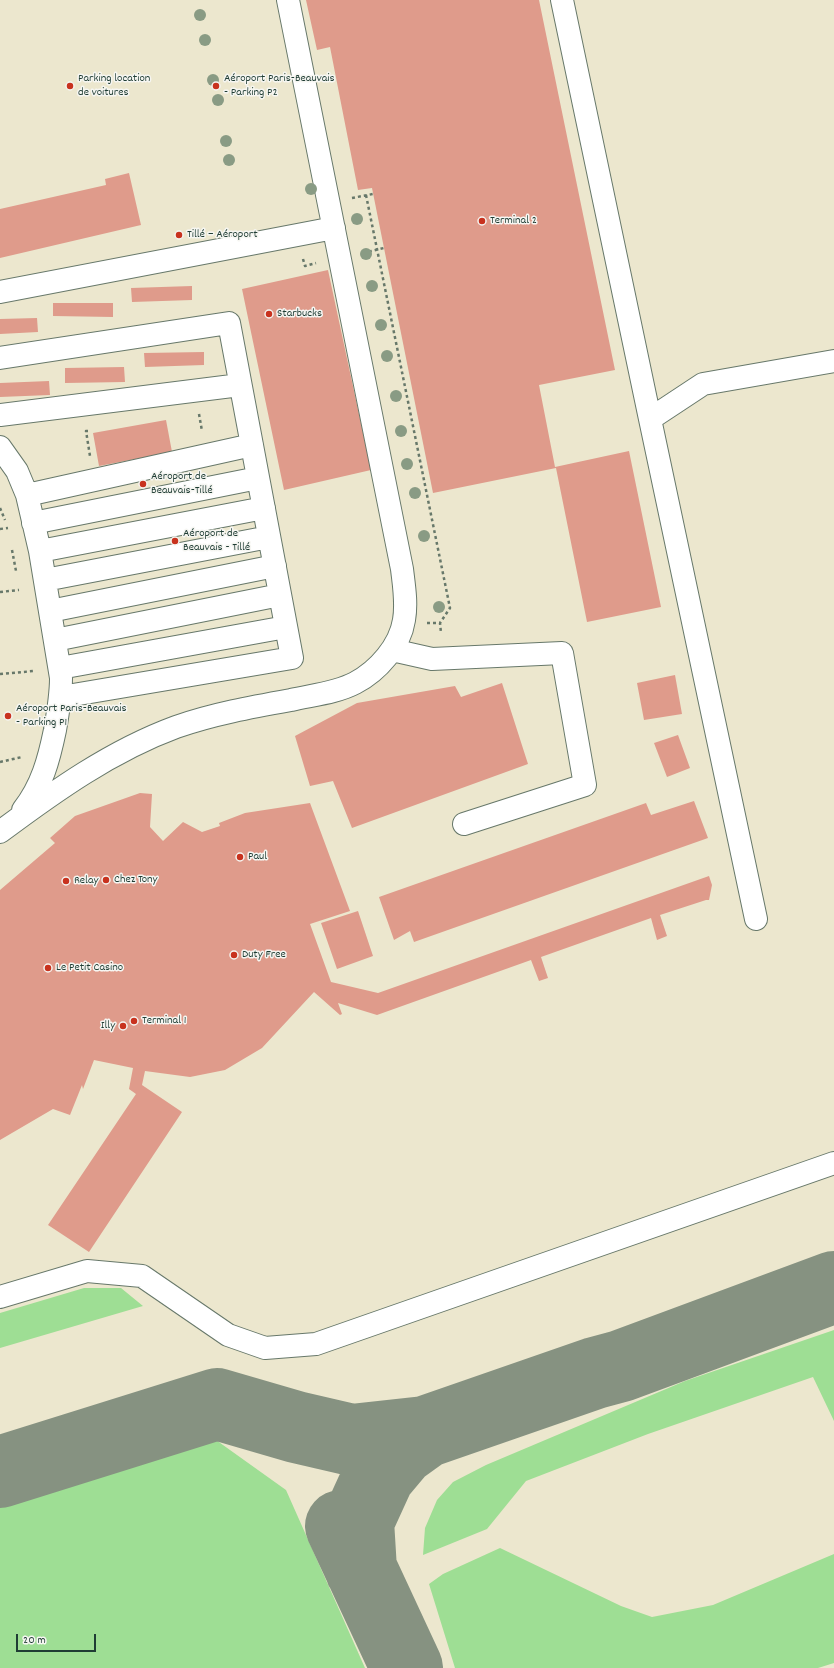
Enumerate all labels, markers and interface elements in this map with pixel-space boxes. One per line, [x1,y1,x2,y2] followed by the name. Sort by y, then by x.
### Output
[78,72,150,100] place label: Parking location de voitures
[224,72,335,100] place label: Aéroport Paris-Beauvais - Parking P2
[65,81,75,91] marker: Parking location de voitures
[211,81,221,91] marker: Aéroport Paris-Beauvais - Parking P2
[490,214,537,228] place label: Terminal 2
[477,216,487,226] marker: Terminal 2
[187,228,258,242] place label: Tillé – Aéroport
[174,230,184,240] marker: Tillé – Aéroport
[277,307,322,321] place label: Starbucks
[264,309,274,319] marker: Starbucks
[151,470,213,498] place label: Aéroport de Beauvais-Tillé
[138,479,148,489] marker: Aéroport de Beauvais-Tillé
[183,527,250,555] place label: Aéroport de Beauvais - Tillé
[170,536,180,546] marker: Aéroport de Beauvais - Tillé
[16,702,127,730] place label: Aéroport Paris-Beauvais - Parking P1
[3,711,13,721] marker: Aéroport Paris-Beauvais - Parking P1
[248,850,267,864] place label: Paul
[235,852,245,862] marker: Paul
[114,873,157,887] place label: Chez Tony
[74,874,98,888] place label: Relay
[101,875,111,885] marker: Chez Tony
[61,876,71,886] marker: Relay
[242,948,286,962] place label: Duty Free
[229,950,239,960] marker: Duty Free
[56,961,123,975] place label: Le Petit Casino
[43,963,53,973] marker: Le Petit Casino
[142,1014,186,1028] place label: Terminal 1
[129,1016,139,1026] marker: Terminal 1
[101,1019,115,1033] place label: Illy
[118,1021,128,1031] marker: Illy
[18,1626,98,1652] scale bar
[23,1632,46,1649] text: 20 m

